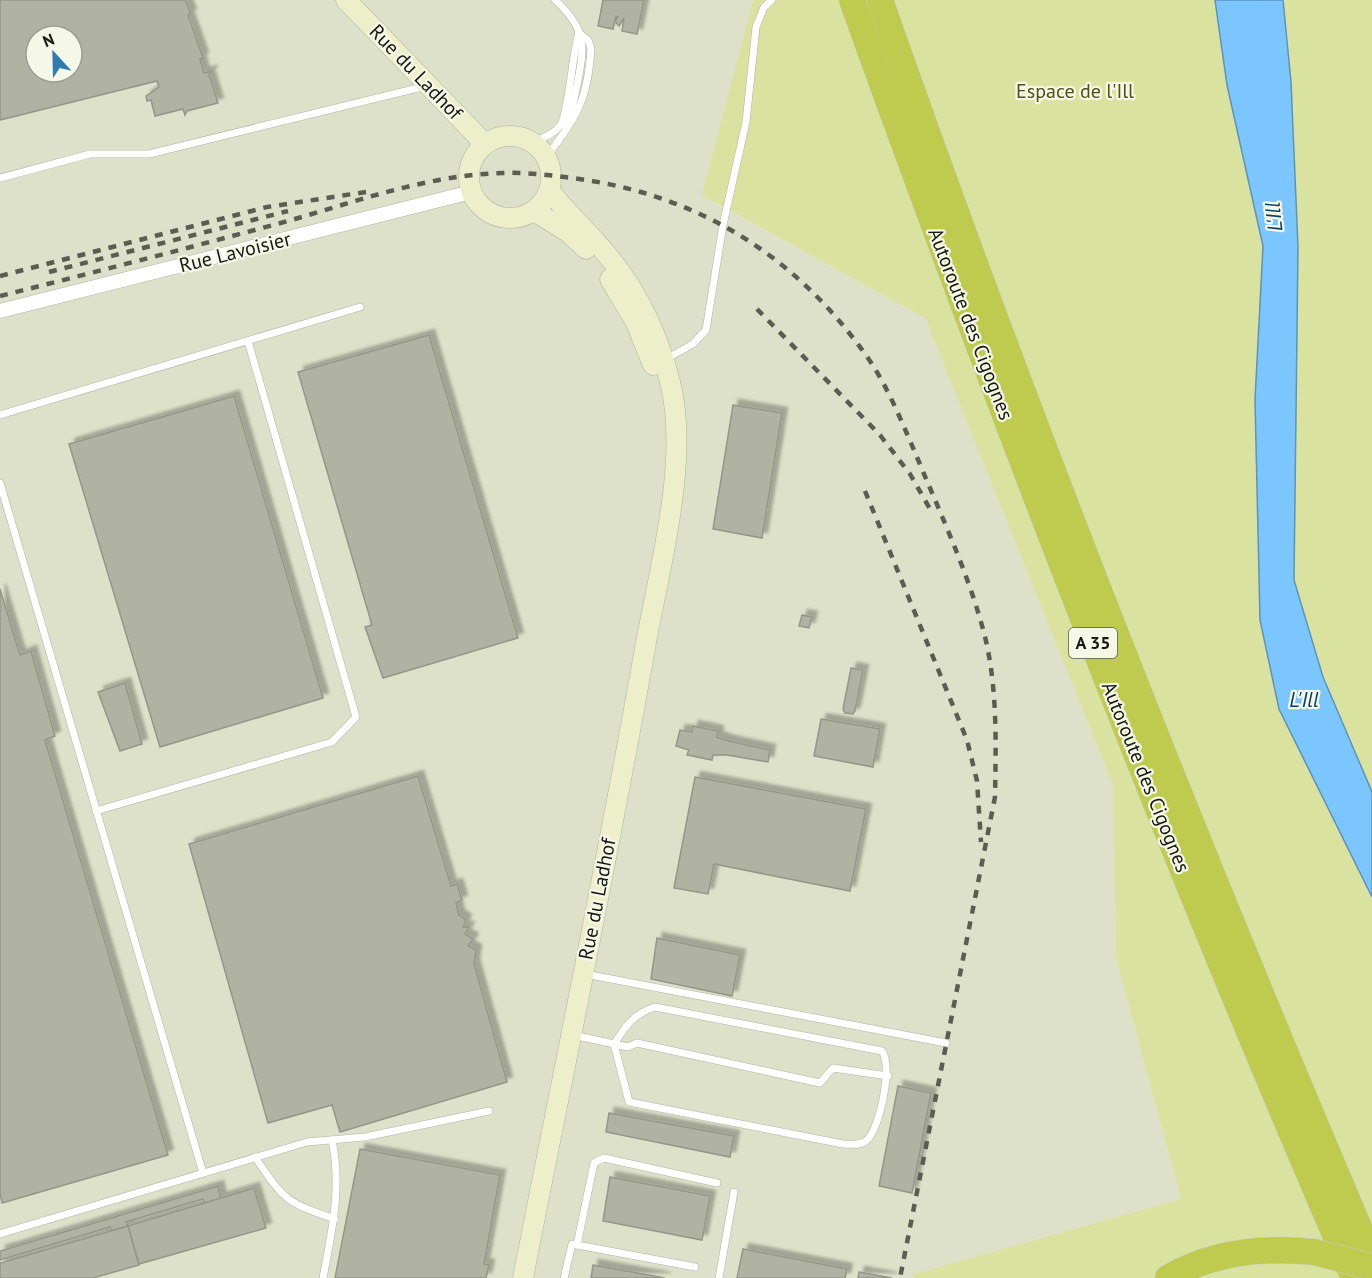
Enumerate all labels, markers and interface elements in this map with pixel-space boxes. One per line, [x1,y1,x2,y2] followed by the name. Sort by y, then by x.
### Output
[364,19,469,127] street label: Rue du Ladhof
[24,24,84,84] north arrow
[40,29,57,51] text: N
[1016,78,1134,104] park label: Espace de l'Ill
[1259,201,1288,233] water label: L'Ill
[922,224,1020,424] street label: Autoroute des Cigognes
[177,226,294,278] street label: Rue Lavoisier
[1069,628,1117,658] road number: A 35
[1096,678,1196,876] street label: Autoroute des Cigognes
[1289,686,1319,713] water label: L'Ill
[572,834,622,962] street label: Rue du Ladhof

